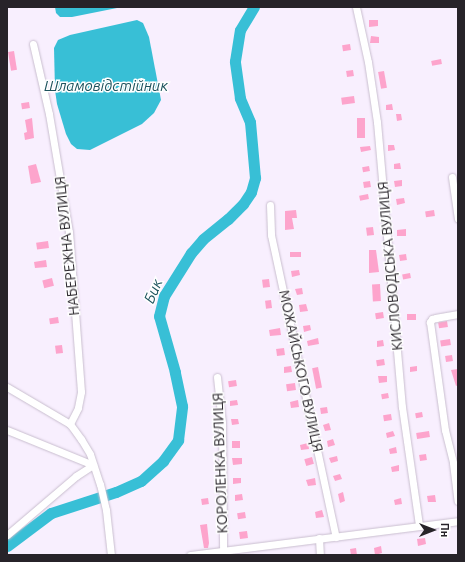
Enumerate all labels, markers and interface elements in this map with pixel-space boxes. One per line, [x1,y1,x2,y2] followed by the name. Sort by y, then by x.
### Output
[44,77,168,95] water label: Шламовідстійник
[51,176,83,316] street label: НАБЕРЕЖНА ВУЛИЦЯ
[374,181,406,351] street label: КИСЛОВОДСЬКА ВУЛИЦЯ
[140,276,166,306] water label: Бик
[276,288,326,454] street label: МОЖАЙСЬКОГО ВУЛИЦЯ
[209,392,231,534] street label: КОРОЛЕНКА ВУЛИЦЯ
[413,510,453,550] north arrow
[439,523,451,537] text: Пн

